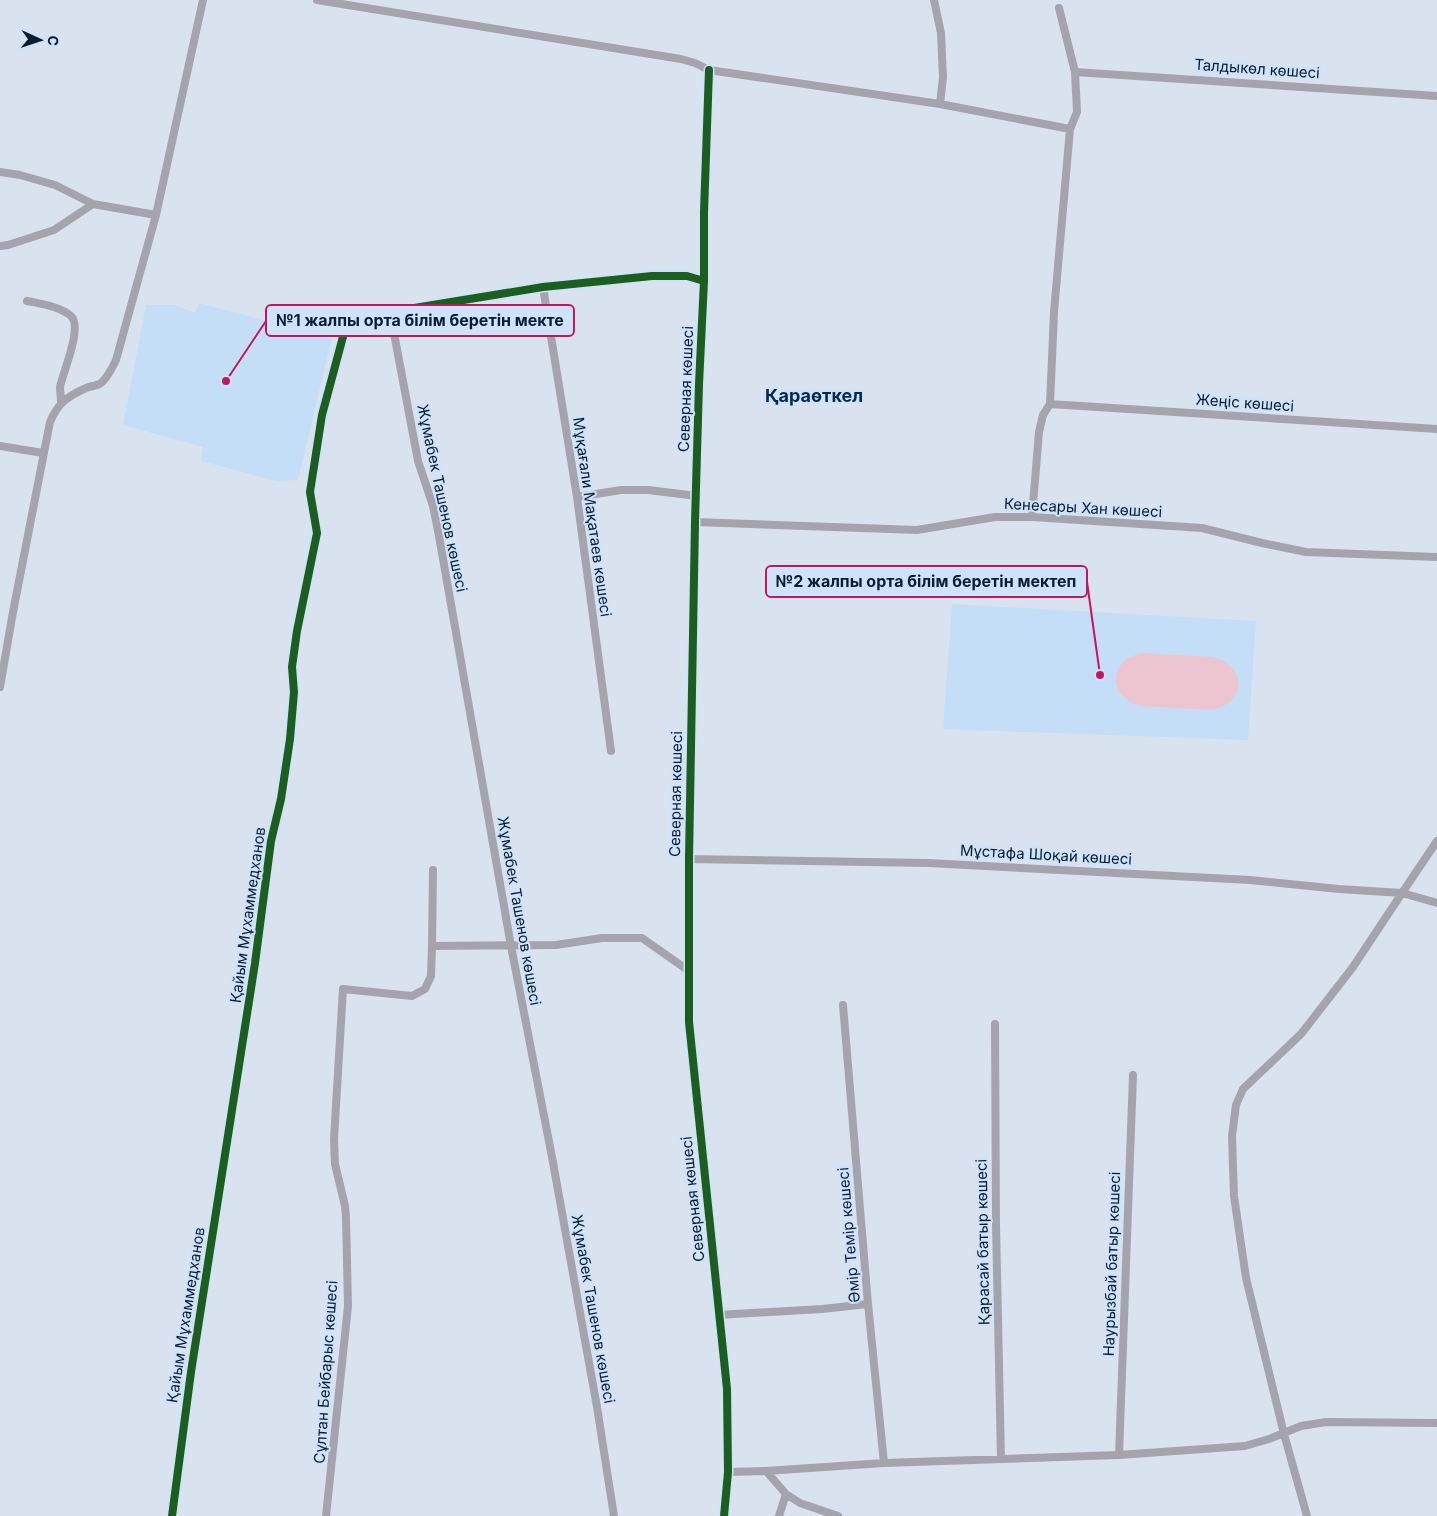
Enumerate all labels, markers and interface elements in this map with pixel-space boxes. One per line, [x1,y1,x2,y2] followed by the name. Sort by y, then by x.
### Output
[15,15,65,65] north arrow
[45,35,62,46] text: С
[1194,55,1320,82] street label: Талдыкөл көшесі
[266,305,574,336] callout: №1 жалпы орта білім беретін мекте
[276,310,564,330] text: №1 жалпы орта білім беретін мекте
[674,326,697,452] street label: Северная көшесі
[765,385,863,406] district label: Қараөткел
[1195,390,1295,415] street label: Жеңіс көшесі
[413,402,472,594] street label: Жұмабек Ташенов көшесі
[569,416,616,618] street label: Мұқағали Мақатаев көшесі
[1003,494,1163,521] street label: Кенесары Хан көшесі
[766,566,1087,597] callout: №2 жалпы орта білім беретін мектеп
[776,571,1076,591] text: №2 жалпы орта білім беретін мектеп
[665,731,686,857] street label: Северная көшесі
[494,815,545,1007] street label: Жұмабек Ташенов көшесі
[226,826,269,1004] street label: Қайым Мұхаммедханов
[960,841,1133,868] street label: Мұстафа Шоқай көшесі
[676,1135,709,1263] street label: Северная көшесі
[972,1159,993,1325] street label: Қарасай батыр көшесі
[833,1167,864,1303] street label: Әмір Темір көшесі
[1099,1171,1124,1357] street label: Наурызбай батыр көшесі
[568,1213,619,1405] street label: Жұмабек Ташенов көшесі
[162,1226,209,1404] street label: Қайым Мұхаммедханов
[310,1280,341,1464] street label: Сұлтан Бейбарыс көшесі

